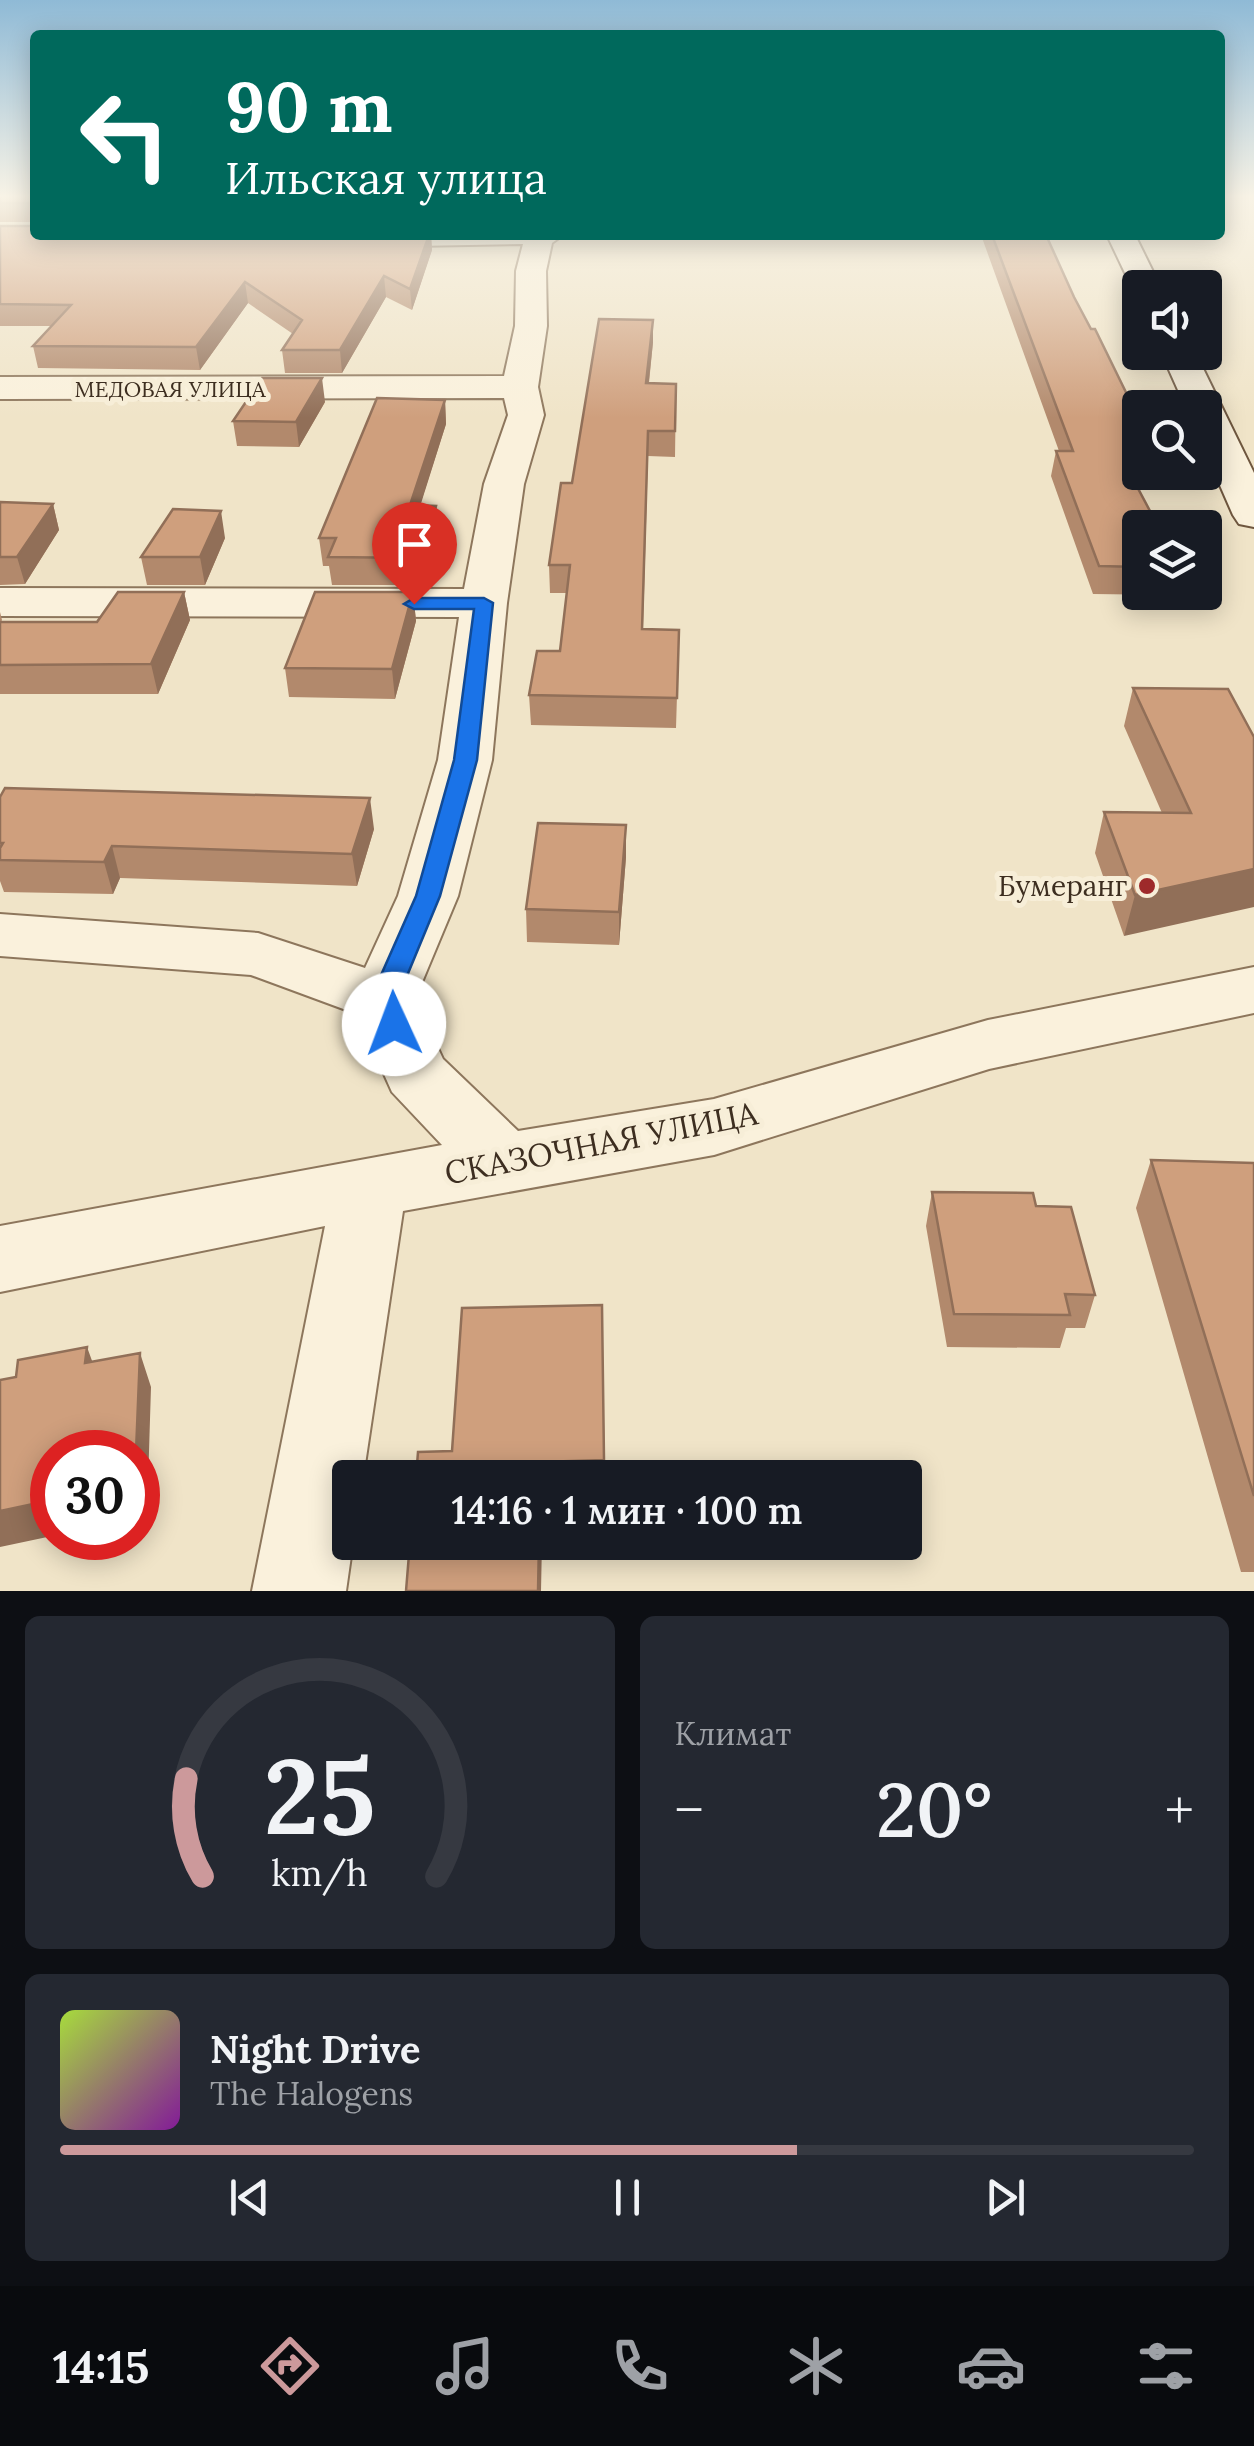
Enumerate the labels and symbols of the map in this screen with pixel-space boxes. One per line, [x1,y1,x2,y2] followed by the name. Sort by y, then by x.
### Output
[75,375,267,403] street label: МЕДОВАЯ УЛИЦА
[372,502,457,605] pin
[998,868,1127,904] place label: Бумеранг
[1136,875,1158,897] marker: Бумеранг
[342,972,446,1076] position arrow
[441,1092,762,1193] street label: СКАЗОЧНАЯ УЛИЦА
[30,1430,160,1560] speed limit sign: 30

